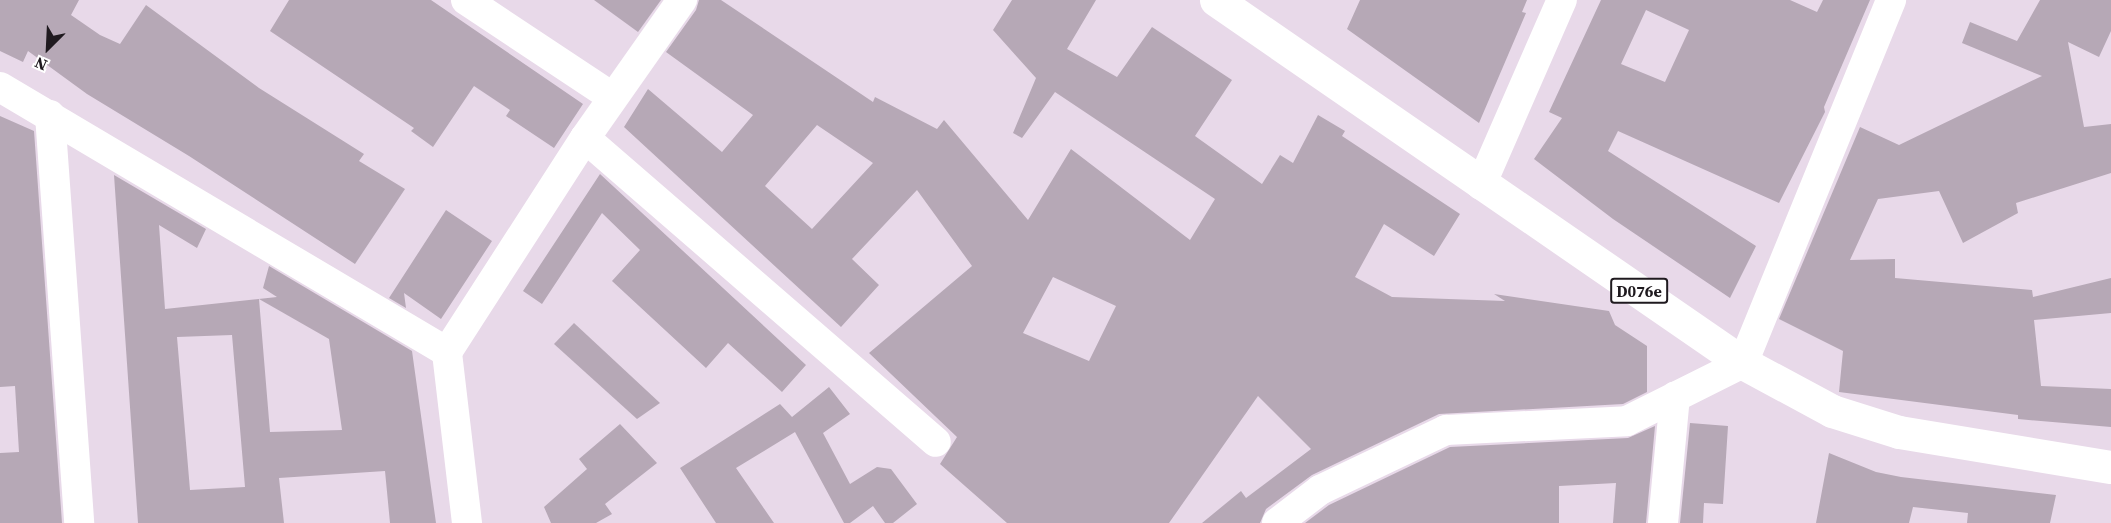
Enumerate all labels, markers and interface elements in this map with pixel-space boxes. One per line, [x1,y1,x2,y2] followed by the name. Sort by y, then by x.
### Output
[18,18,78,78] north arrow
[31,52,50,77] text: N
[1609,278,1669,304] road number: D076e

